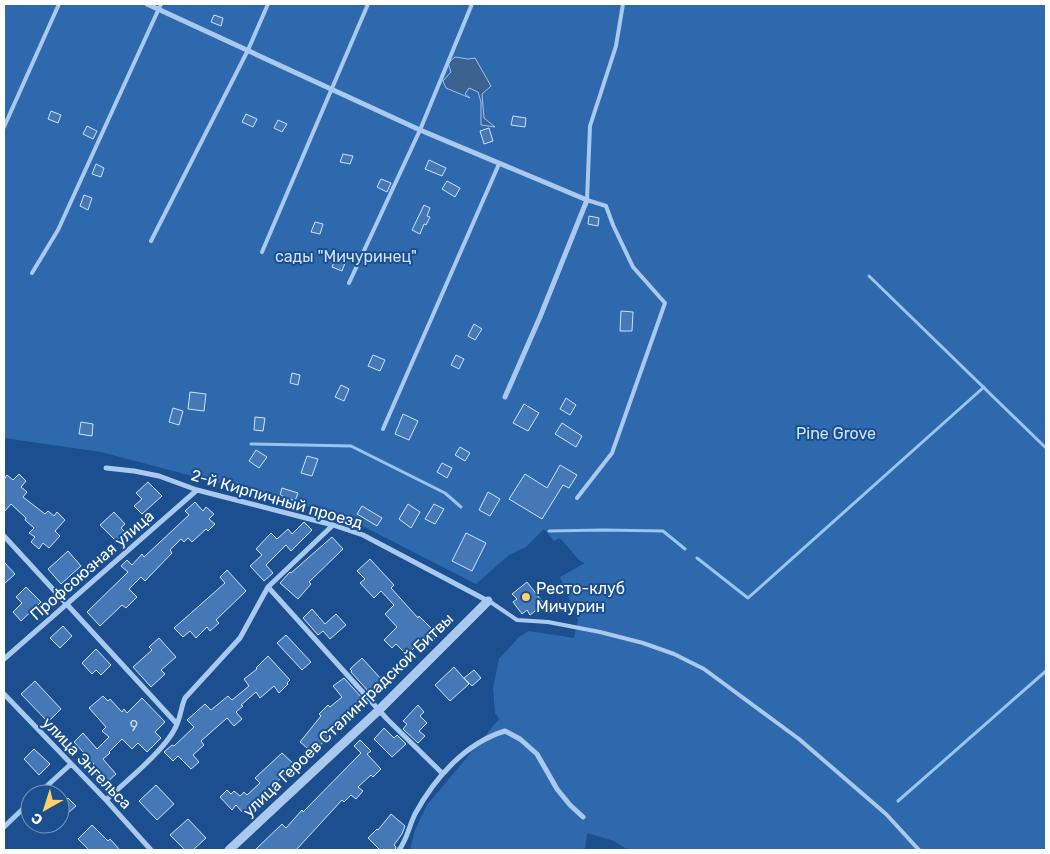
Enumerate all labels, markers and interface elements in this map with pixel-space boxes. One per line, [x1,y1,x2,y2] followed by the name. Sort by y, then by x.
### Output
[275,247,417,266] park label: сады "Мичуринец"
[796,424,876,443] park label: Pine Grove
[189,465,365,533] street label: 2-й Кирпичный проезд
[26,506,158,624] street label: Профсоюзная улица
[536,579,625,616] place label: Ресто-клуб Мичурин
[520,591,532,603] marker: Ресто-клуб Мичурин
[239,609,457,821] street label: улица Героев Сталинградской Битвы
[38,713,136,813] street label: улица Энгельса
[130,718,138,735] house number: 9
[20,784,70,834] north arrow
[28,809,46,828] text: С

